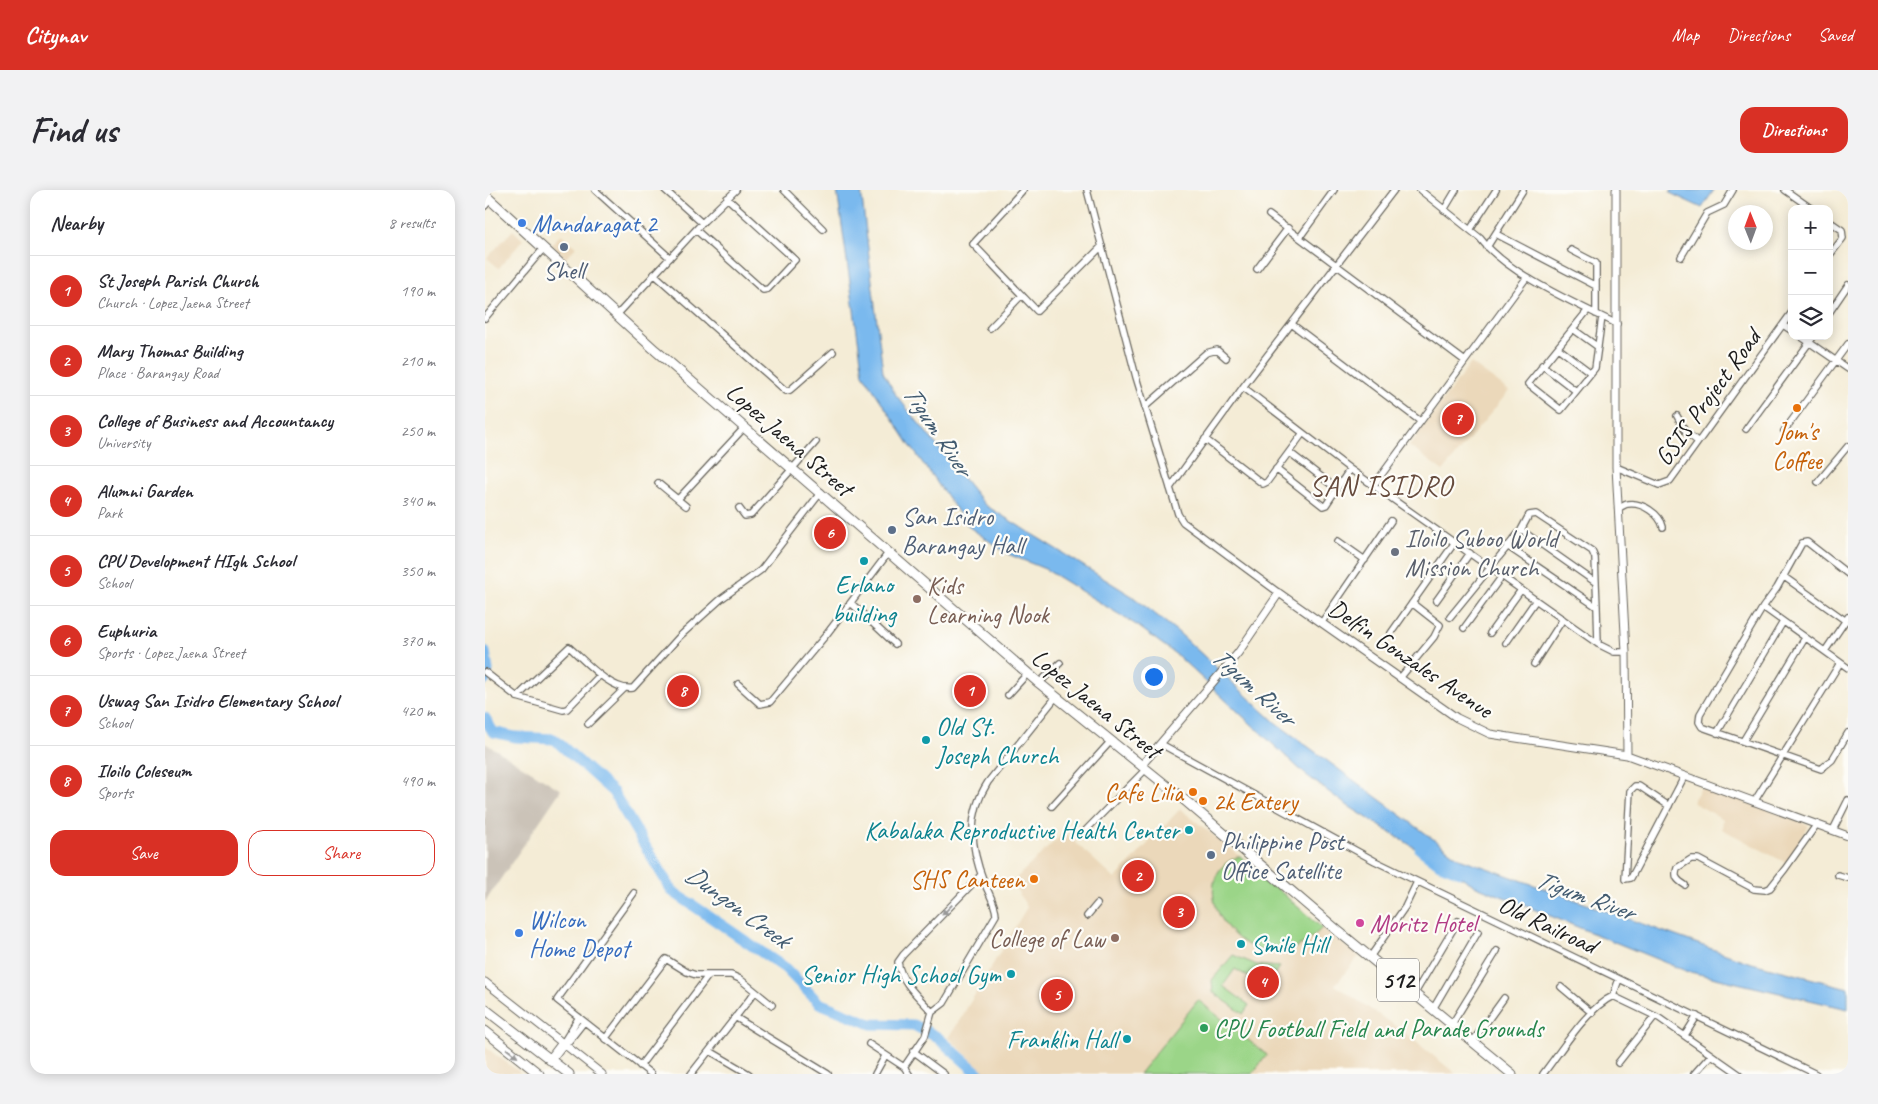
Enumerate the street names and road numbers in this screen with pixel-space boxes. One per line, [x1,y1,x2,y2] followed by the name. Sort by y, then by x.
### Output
[1648,320,1770,472] street label: GSIS Project Road
[719,376,862,506] street label: Lopez Jaena Street
[1322,592,1500,727] street label: Delfin Gonzales Avenue
[1025,642,1171,768] street label: Lopez Jaena Street
[1493,888,1606,963] street label: Old Railroad
[1377,958,1419,1002] road number: 512

